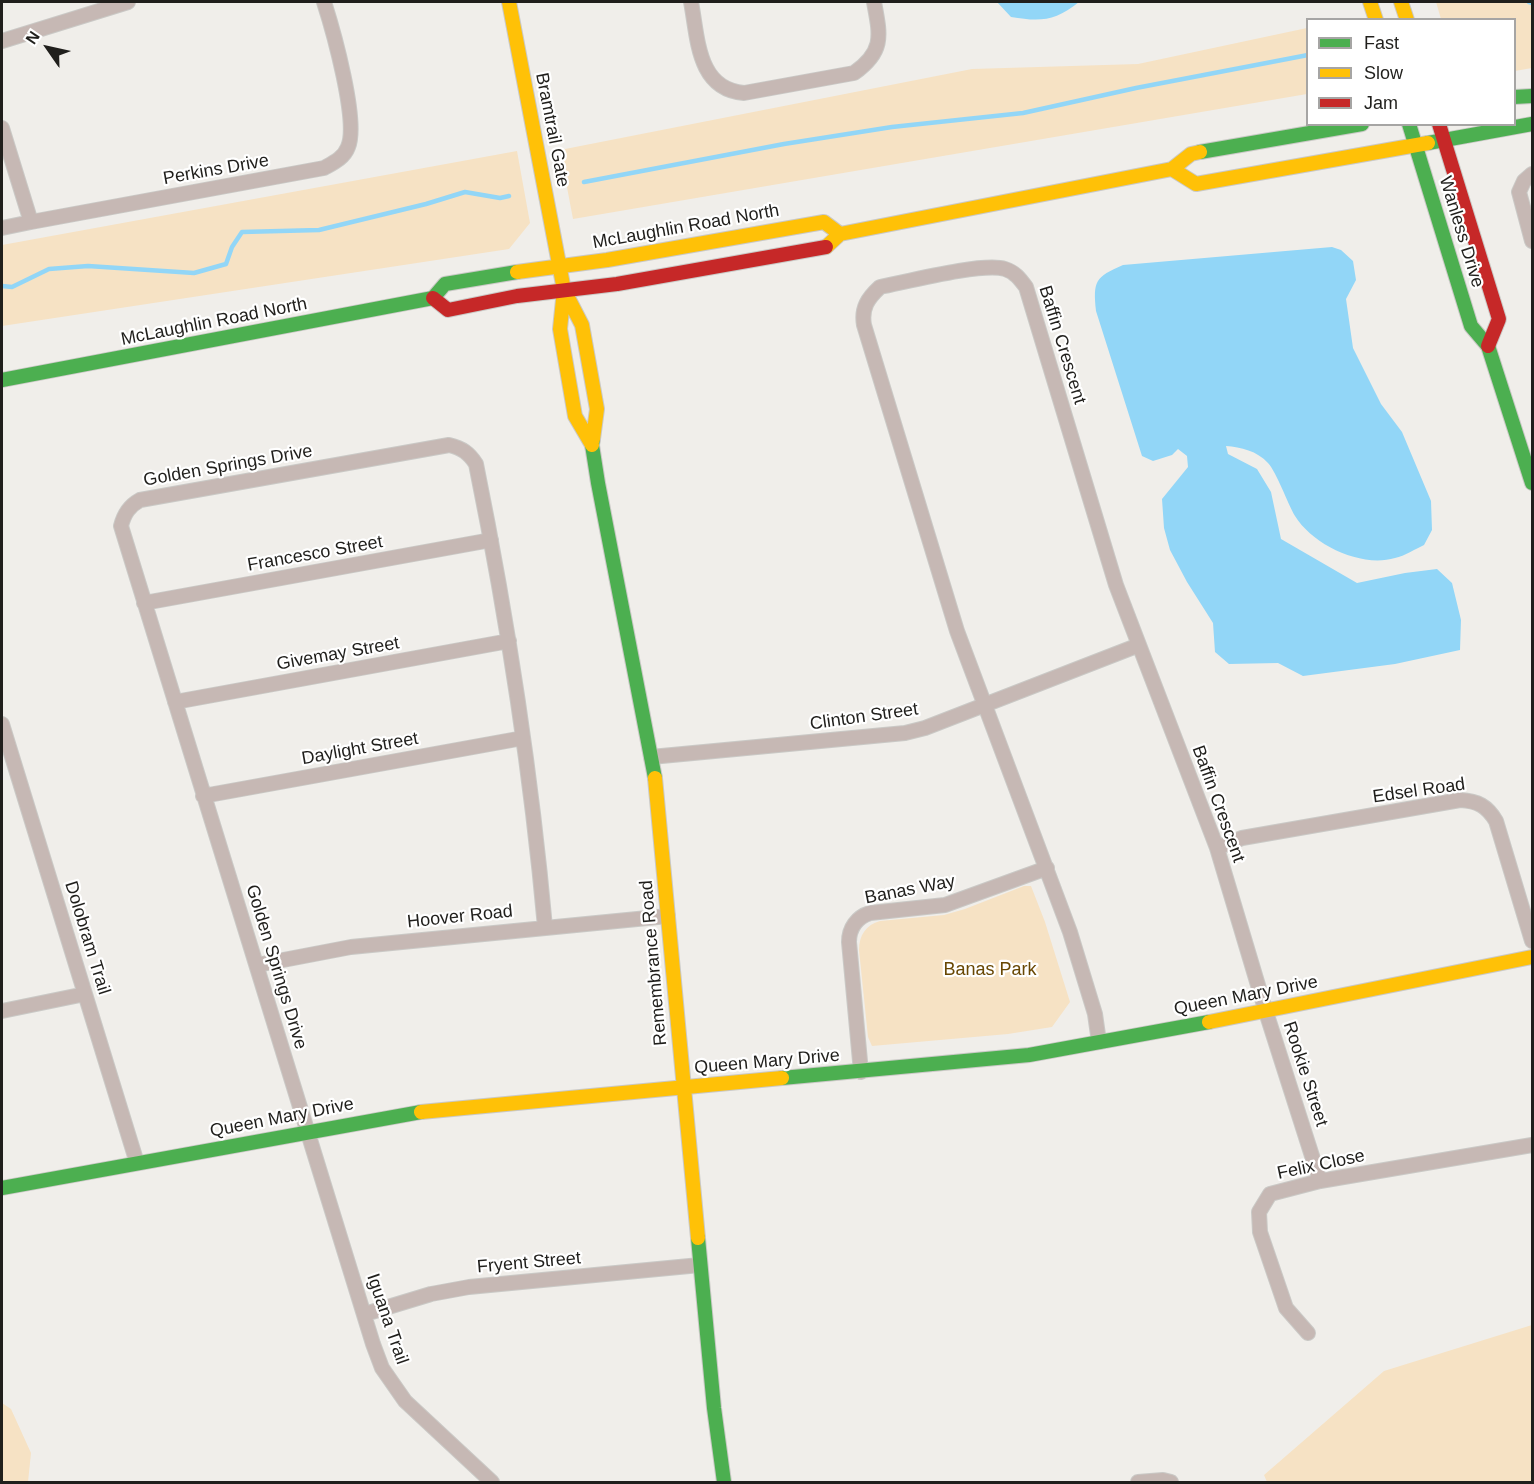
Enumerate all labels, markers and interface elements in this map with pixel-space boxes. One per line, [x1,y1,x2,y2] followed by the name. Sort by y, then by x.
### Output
[18,18,78,78] north arrow
[1306,18,1516,126] legend
[22,28,43,47] text: N
[1364,33,1399,53] text: Fast
[1364,63,1403,83] text: Slow
[530,71,574,189] street label: Bramtrail Gate
[1364,93,1398,113] text: Jam
[161,150,271,190] street label: Perkins Drive
[1434,174,1488,290] street label: Wanless Drive
[591,200,781,254] street label: McLaughlin Road North
[1034,283,1090,407] street label: Baffin Crescent
[119,293,309,351] street label: McLaughlin Road North
[142,441,314,491] street label: Golden Springs Drive
[246,531,384,577] street label: Francesco Street
[275,633,401,675] street label: Givemay Street
[809,699,919,735] street label: Clinton Street
[300,728,420,770] street label: Daylight Street
[1187,743,1249,865] street label: Baffin Crescent
[1371,774,1467,808] street label: Edsel Road
[863,871,957,909] street label: Banas Way
[60,879,114,997] street label: Dolobram Trail
[636,879,672,1047] street label: Remembrance Road
[241,882,311,1052] street label: Golden Springs Drive
[406,901,514,933] street label: Hoover Road
[943,959,1037,981] park label: Banas Park
[1172,971,1320,1021] street label: Queen Mary Drive
[1278,1019,1332,1129] street label: Rookie Street
[693,1045,841,1079] street label: Queen Mary Drive
[208,1093,356,1143] street label: Queen Mary Drive
[1275,1145,1367,1185] street label: Felix Close
[476,1248,582,1278] street label: Fryent Street
[361,1271,413,1367] street label: Iguana Trail

